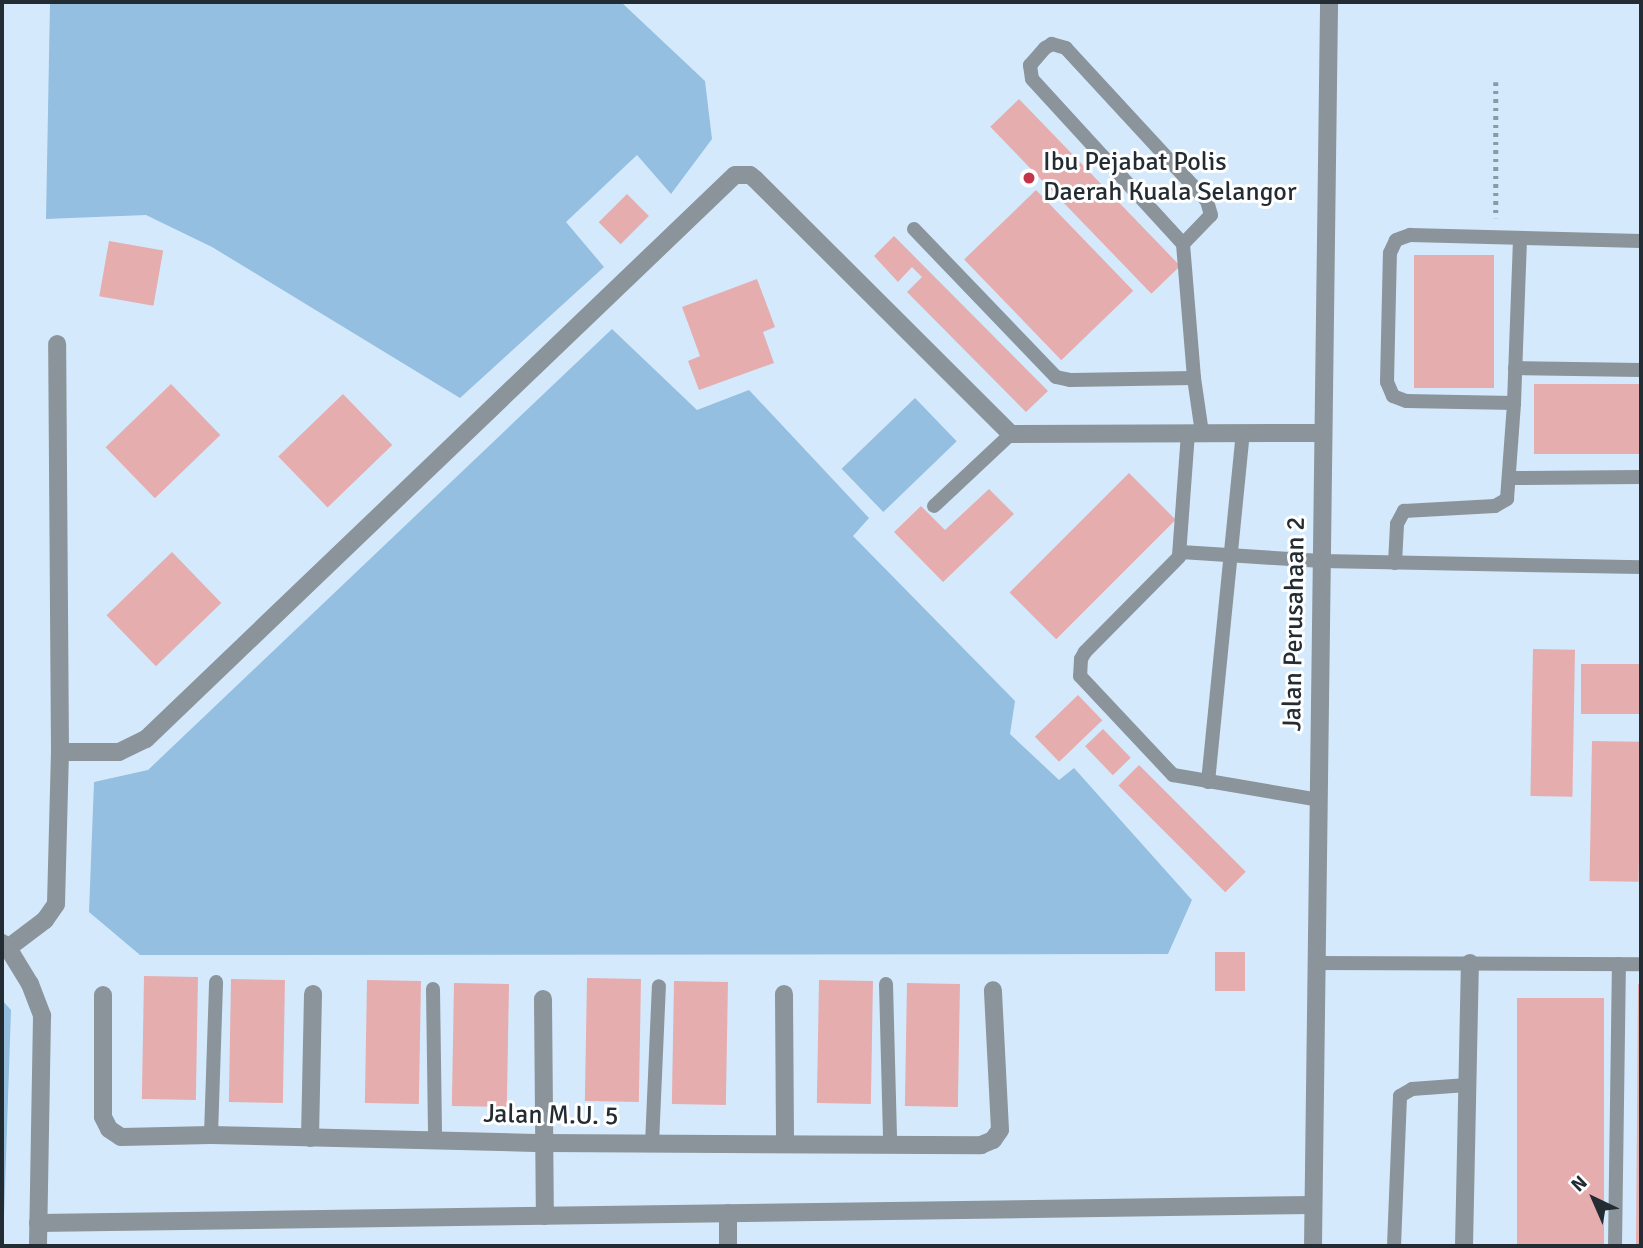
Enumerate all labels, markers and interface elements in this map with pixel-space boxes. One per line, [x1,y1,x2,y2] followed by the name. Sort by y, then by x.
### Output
[1043,147,1296,208] place label: Ibu Pejabat Polis Daerah Kuala Selangor
[1021,170,1037,186] marker: Ibu Pejabat Polis Daerah Kuala Selangor
[1278,516,1312,732] street label: Jalan Perusahaan 2
[483,1099,619,1133] street label: Jalan M.U. 5
[1559,1164,1629,1234] north arrow
[1566,1171,1593,1197] text: N

